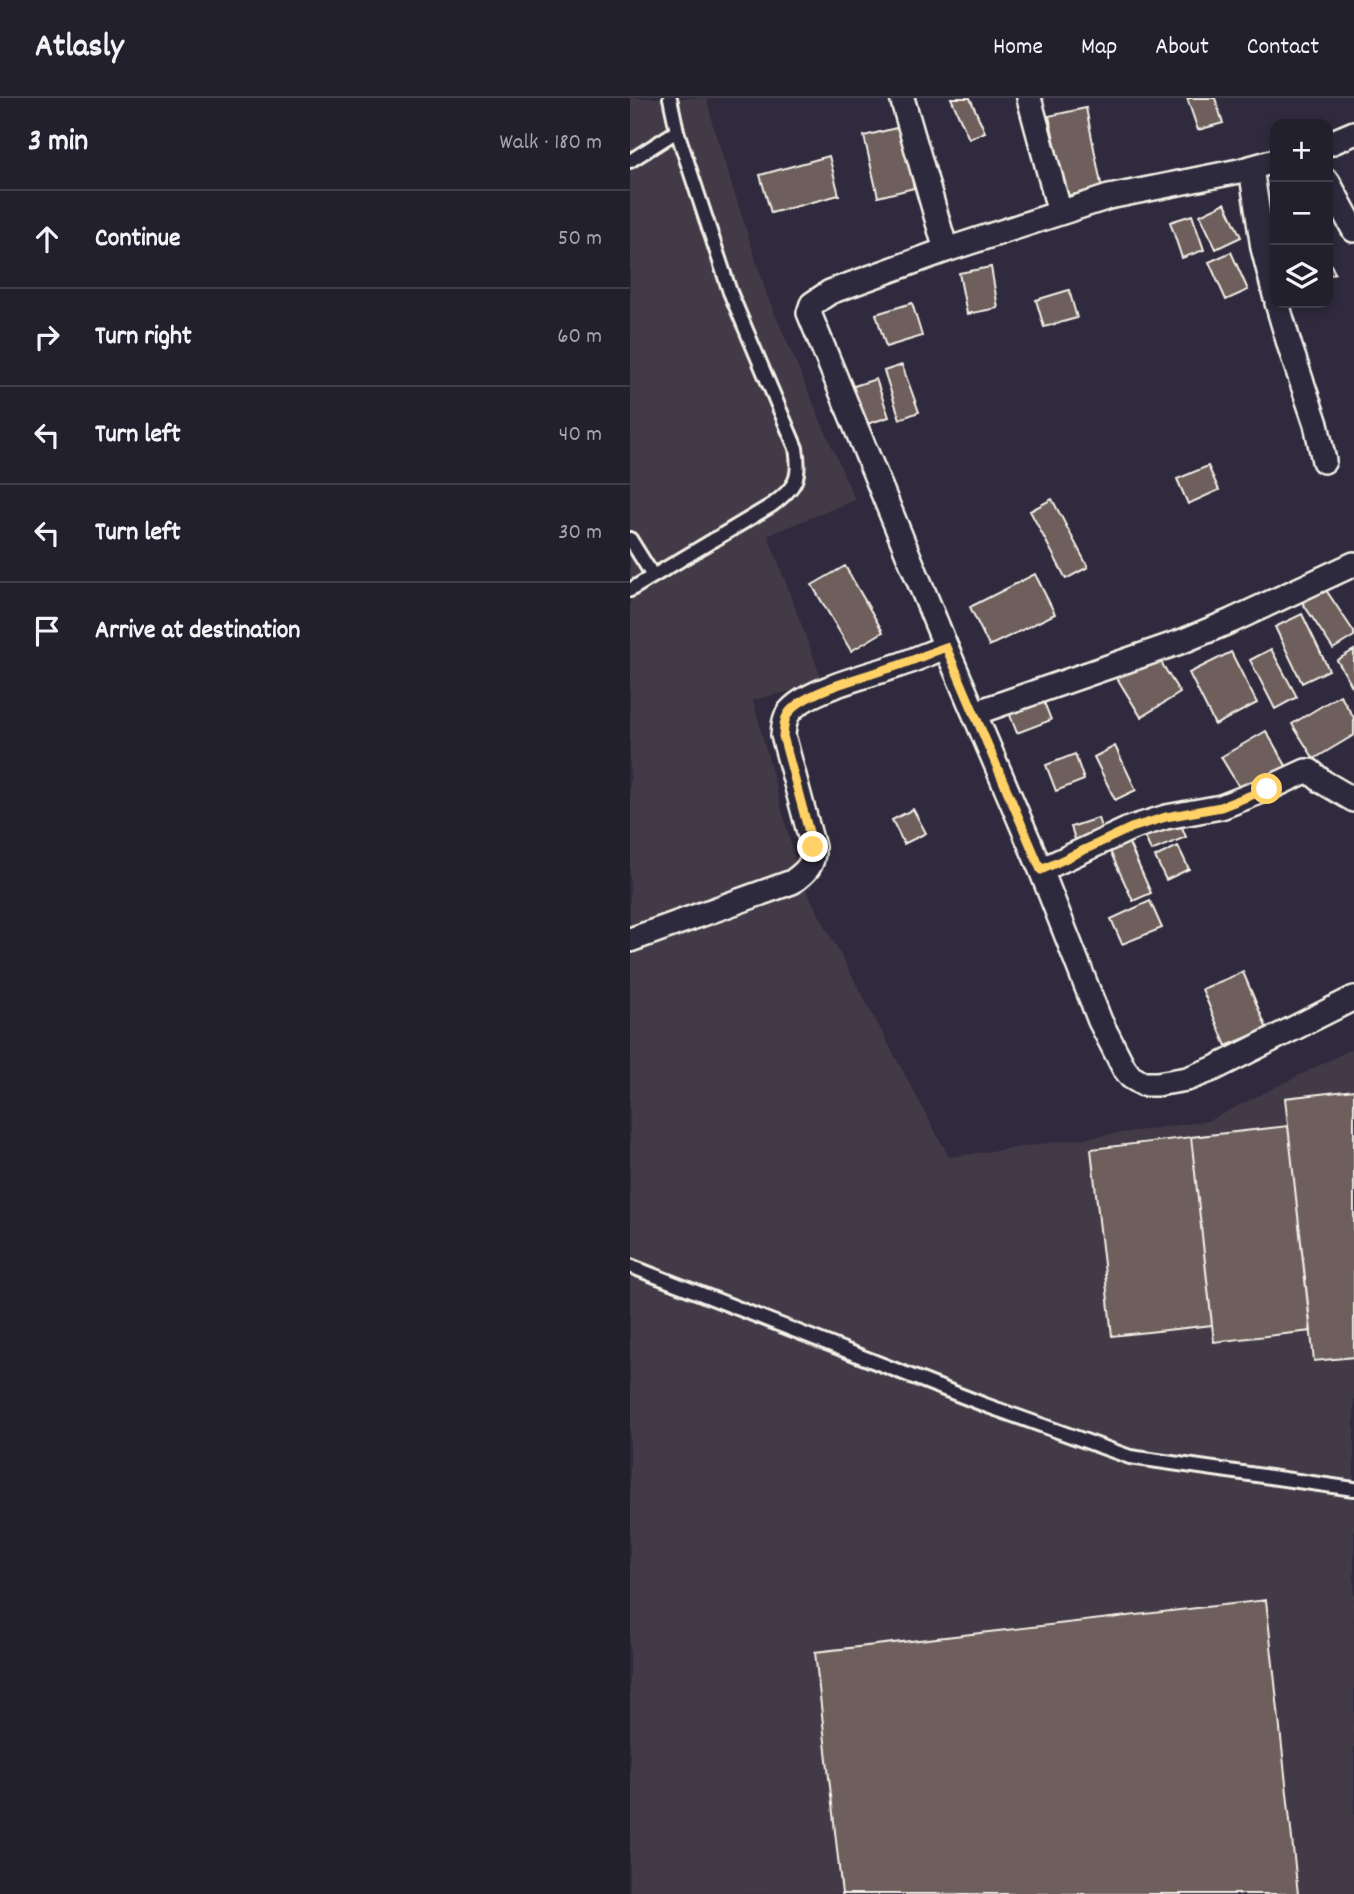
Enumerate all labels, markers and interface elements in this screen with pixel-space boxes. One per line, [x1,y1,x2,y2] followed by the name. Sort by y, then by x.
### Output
[35,25,124,72] text: Atlasly
[993,31,1043,65] text: Home
[1081,31,1117,65] text: Map
[1155,31,1209,65] text: About
[1247,31,1319,65] text: Contact
[1270,119,1333,308] map controls
[1270,119,1333,182] button: +
[28,122,88,165] text: 3 min
[499,127,602,160] text: Walk · 180 m
[1270,182,1333,245] button: −
[28,220,66,258] icon: ahead
[95,221,180,258] text: Continue
[558,223,602,256] text: 50 m
[1270,245,1333,308] button: layers
[28,318,66,356] icon: right
[95,319,192,356] text: Turn right
[557,321,602,354] text: 60 m
[28,416,66,454] icon: left
[95,417,181,454] text: Turn left
[559,419,602,452] text: 40 m
[28,514,66,552] icon: left
[95,515,181,552] text: Turn left
[558,517,602,550] text: 30 m
[28,612,66,650] icon: arrive
[95,613,300,650] text: Arrive at destination
[1251,773,1282,804] route start
[797,831,828,862] route end

